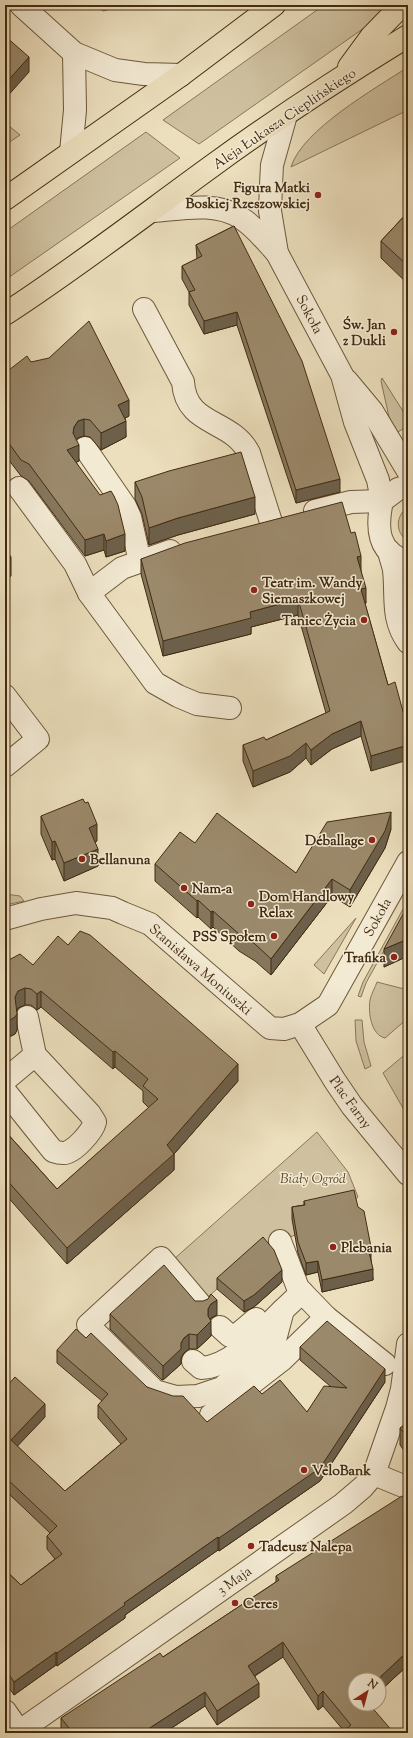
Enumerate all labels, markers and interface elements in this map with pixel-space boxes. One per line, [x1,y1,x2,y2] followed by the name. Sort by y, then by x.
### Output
[209,64,361,175] street label: Aleja Łukasza Cieplińskiego
[185,179,310,215] place label: Figura Matki Boskiej Rzeszowskiej
[313,190,323,200] marker: Figura Matki Boskiej Rzeszowskiej
[290,292,327,338] street label: Sokoła
[343,315,387,352] place label: Św. Jan z Dukli
[389,327,399,337] marker: Św. Jan z Dukli
[262,574,363,610] place label: Teatr im. Wandy Siemaszkowej
[249,585,259,595] marker: Teatr im. Wandy Siemaszkowej
[282,612,357,632] place label: Taniec Życia
[359,615,369,625] marker: Taniec Życia
[305,832,364,852] place label: Déballage
[367,835,377,845] marker: Déballage
[90,851,151,871] place label: Bellanuna
[77,854,87,864] marker: Bellanuna
[192,880,233,900] place label: Nam-a
[179,883,189,893] marker: Nam-a
[259,888,354,924] place label: Dom Handlowy Relax
[360,895,398,941] street label: Sokoła
[246,899,256,909] marker: Dom Handlowy Relax
[144,920,255,1021] street label: Stanisława Moniuszki
[193,928,266,948] place label: PSS Społem
[269,931,279,941] marker: PSS Społem
[344,949,387,969] place label: Trafika
[389,952,399,962] marker: Trafika
[323,1073,375,1134] street label: Plac Farny
[280,1170,346,1190] park label: Biały Ogród
[341,1239,392,1259] place label: Plebania
[328,1242,338,1252] marker: Plebania
[312,1462,371,1482] place label: VeloBank
[299,1465,309,1475] marker: VeloBank
[259,1538,352,1558] place label: Tadeusz Nalepa
[246,1541,256,1551] marker: Tadeusz Nalepa
[214,1562,257,1601] street label: 3 Maja
[243,1595,278,1615] place label: Ceres
[230,1598,240,1608] marker: Ceres
[347,1672,387,1712] north arrow
[363,1675,381,1694] text: N

